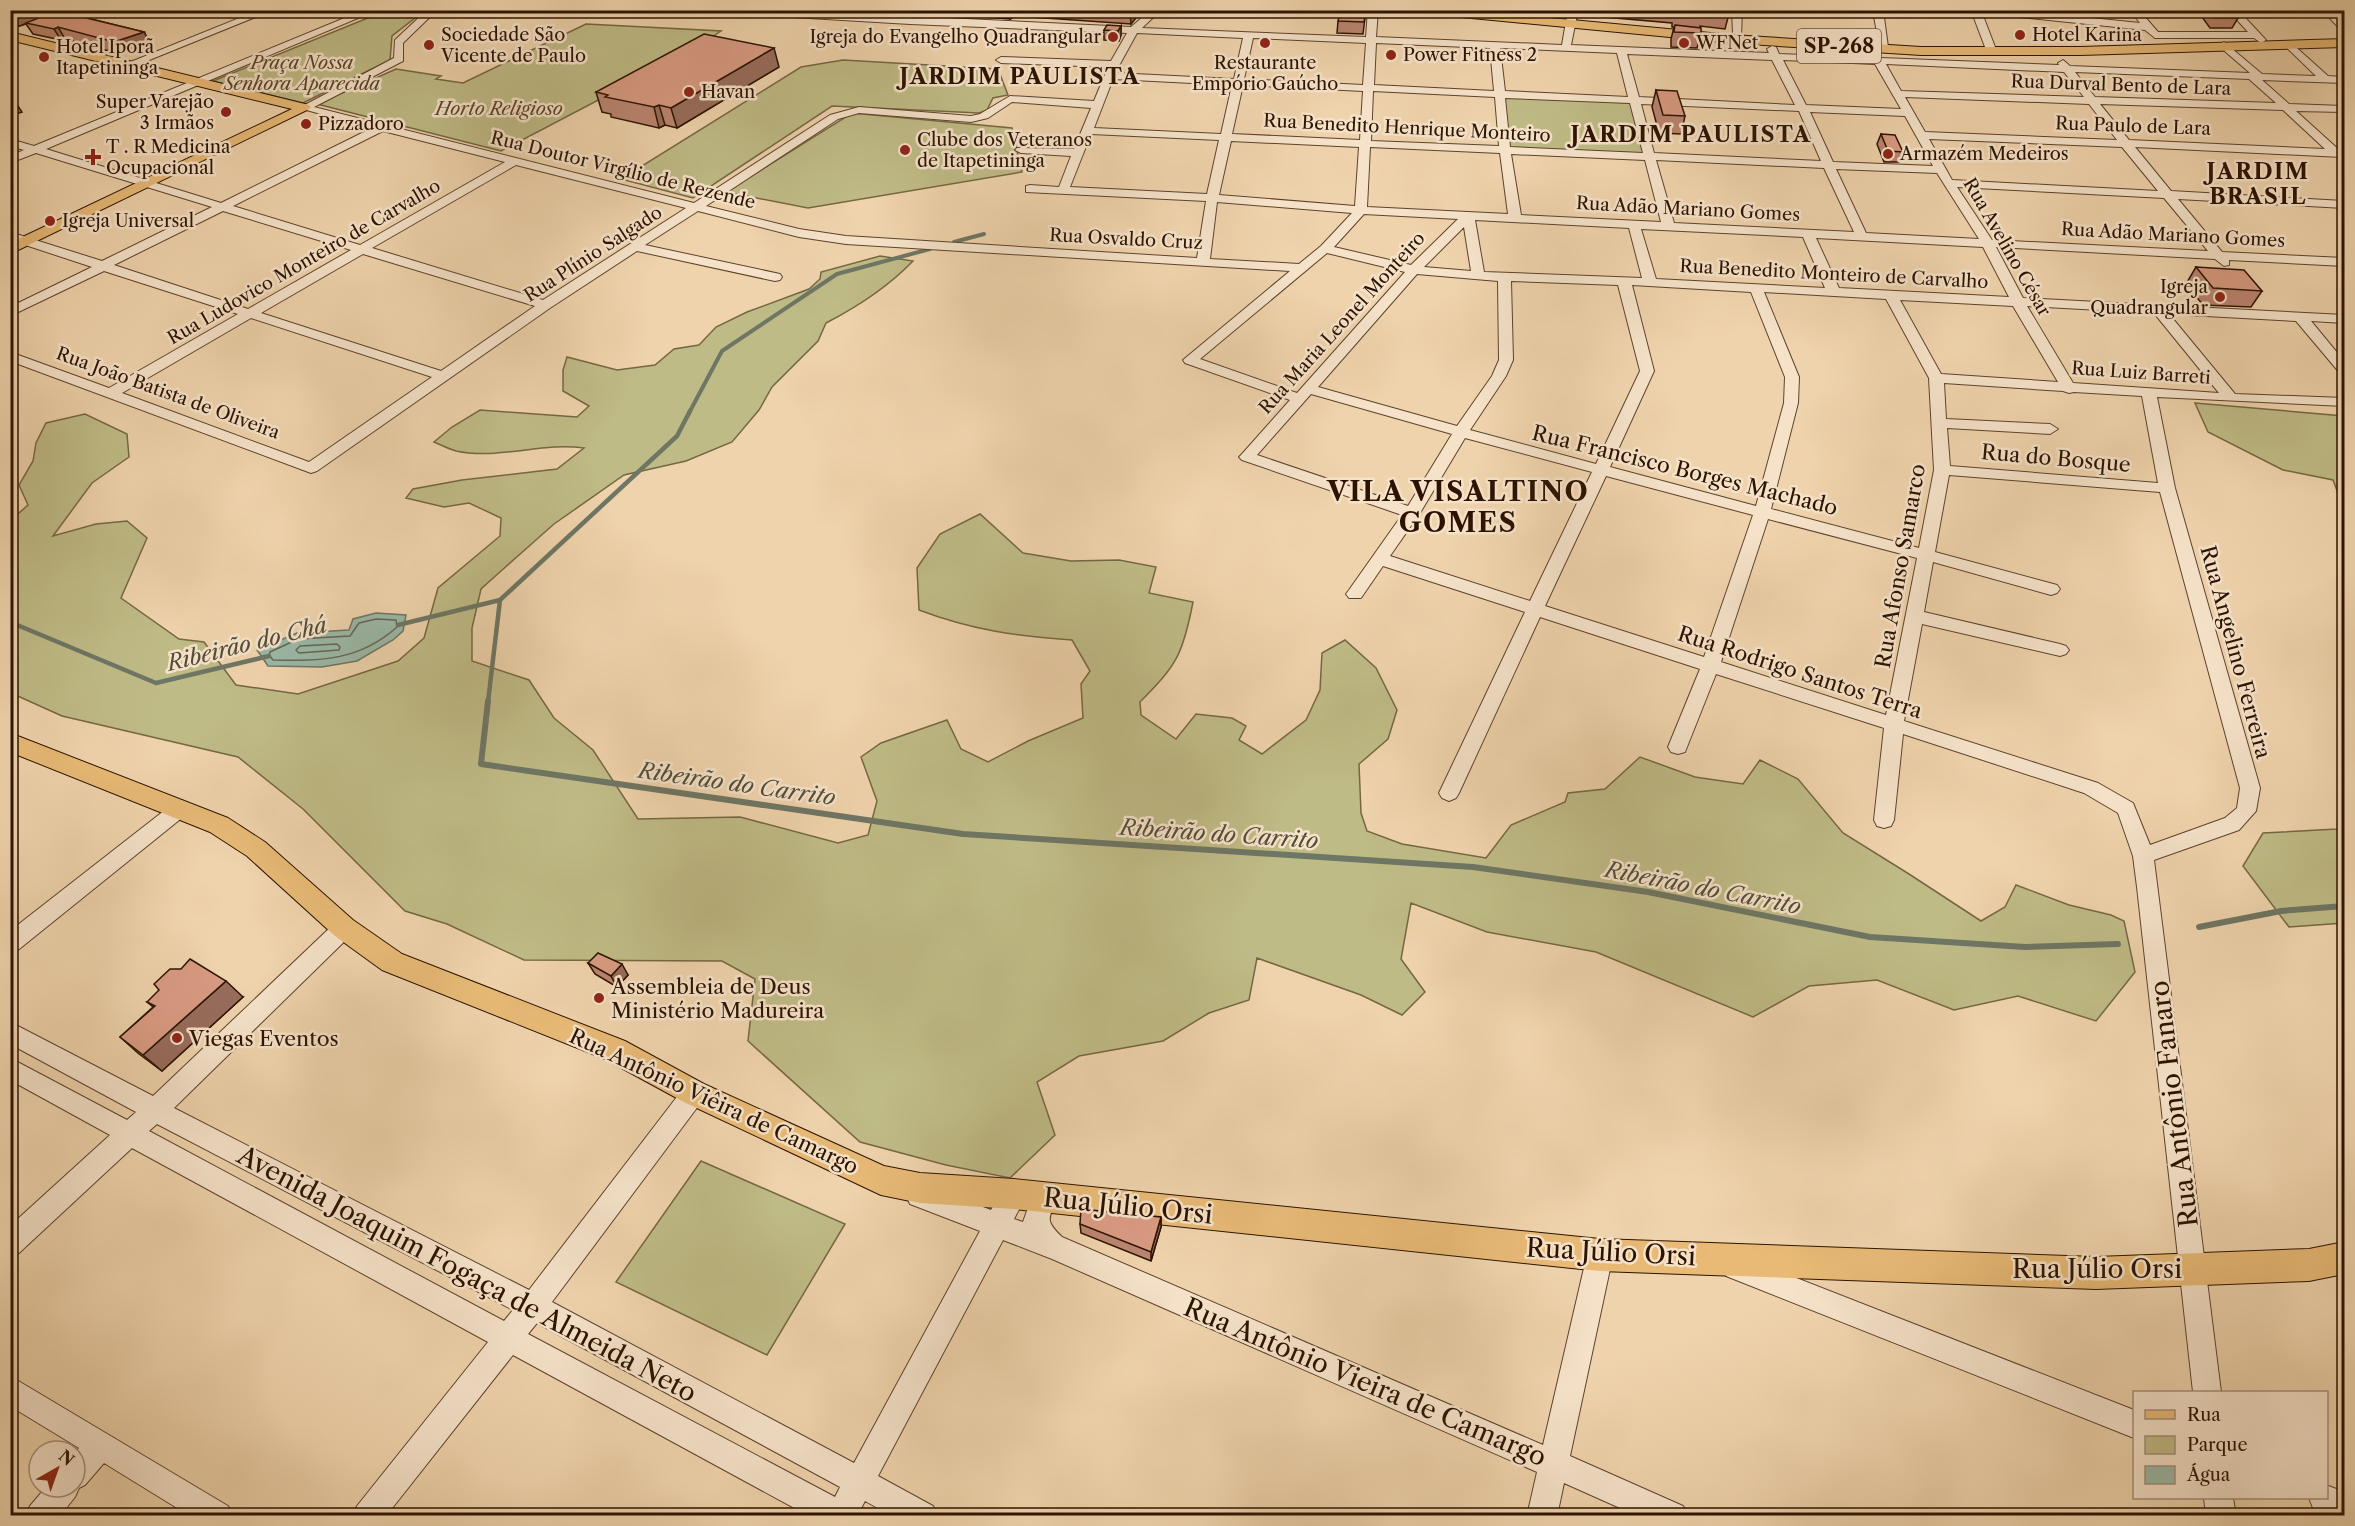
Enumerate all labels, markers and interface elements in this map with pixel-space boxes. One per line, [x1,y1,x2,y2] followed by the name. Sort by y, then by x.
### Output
[440,24,586,67] place label: Sociedade São Vicente de Paulo
[2032,24,2142,46] place label: Hotel Karina
[809,26,1101,48] place label: Igreja do Evangelho Quadrangular
[2013,28,2027,42] marker: Hotel Karina
[1797,29,1881,63] road number: SP-268
[1106,30,1120,44] marker: Igreja do Evangelho Quadrangular
[1695,32,1759,54] place label: WFNet
[56,36,159,79] place label: Hotel Iporã Itapetininga
[1258,36,1272,50] marker: Restaurante Empório Gaúcho
[1677,36,1691,50] marker: WFNet
[422,38,436,52] marker: Sociedade São Vicente de Paulo
[1403,44,1537,66] place label: Power Fitness 2
[1384,48,1398,62] marker: Power Fitness 2
[37,50,51,64] marker: Hotel Iporã Itapetininga
[223,52,380,95] park label: Praça Nossa Senhora Aparecida
[1192,52,1338,95] place label: Restaurante Empório Gaúcho
[895,63,1141,90] district label: JARDIM PAULISTA
[2010,70,2232,100] street label: Rua Durval Bento de Lara
[701,81,755,103] place label: Havan
[682,85,696,99] marker: Havan
[96,91,214,134] place label: Super Varejão 3 Irmãos
[433,98,563,120] park label: Horto Religioso
[219,105,233,119] marker: Super Varejão 3 Irmãos
[1263,109,1551,147] street label: Rua Benedito Henrique Monteiro
[2055,112,2212,140] street label: Rua Paulo de Lara
[318,113,404,135] place label: Pizzadoro
[299,117,313,131] marker: Pizzadoro
[1566,121,1812,148] district label: JARDIM PAULISTA
[488,126,758,214] street label: Rua Doutor Virgílio de Rezende
[917,129,1092,172] place label: Clube dos Veteranos de Itapetininga
[106,136,231,179] place label: T . R Medicina Ocupacional
[898,143,912,157] marker: Clube dos Veteranos de Itapetininga
[1899,143,2069,165] place label: Armazém Medeiros
[1881,147,1895,161] marker: Armazém Medeiros
[84,148,102,166] marker: T . R Medicina Ocupacional
[2202,158,2310,210] district label: JARDIM BRASIL
[1958,174,2056,320] street label: Rua Avelino César
[164,175,444,349] street label: Rua Ludovico Monteiro de Carvalho
[1575,192,1801,226] street label: Rua Adão Mariano Gomes
[520,201,666,307] street label: Rua Plínio Salgado
[62,210,194,232] place label: Igreja Universal
[43,214,57,228] marker: Igreja Universal
[2060,218,2286,252] street label: Rua Adão Mariano Gomes
[1049,224,1203,254] street label: Rua Osvaldo Cruz
[1254,227,1430,419] street label: Rua Maria Leonel Monteiro
[1679,255,1989,293] street label: Rua Benedito Monteiro de Carvalho
[2090,276,2208,319] place label: Igreja Quadrangular
[2213,290,2227,304] marker: Igreja Quadrangular
[53,342,283,444] street label: Rua João Batista de Oliveira
[2071,357,2212,389] street label: Rua Luiz Barreti
[1530,420,1840,520] street label: Rua Francisco Borges Machado
[1980,439,2132,477] street label: Rua do Bosque
[1870,462,1930,670] street label: Rua Afonso Samarco
[1326,475,1589,539] district label: VILA VISALTINO GOMES
[2196,543,2277,762] street label: Rua Angelino Ferreira
[162,611,330,677] water label: Ribeirão do Chá
[1675,621,1926,724] street label: Rua Rodrigo Santos Terra
[635,757,837,811] water label: Ribeirão do Carrito
[1117,813,1319,854] water label: Ribeirão do Carrito
[1601,855,1803,920] water label: Ribeirão do Carrito
[610,974,825,1023] place label: Assembleia de Deus Ministério Madureira
[2143,979,2205,1229] street label: Rua Antônio Fanaro
[592,991,606,1005] marker: Assembleia de Deus Ministério Madureira
[566,1023,862,1179] street label: Rua Antônio Viêira de Camargo
[188,1026,339,1051] place label: Viegas Eventos
[170,1031,184,1045] marker: Viegas Eventos
[231,1138,702,1409] street label: Avenida Joaquim Fogaça de Almeida Neto
[1042,1181,1214,1231] street label: Rua Júlio Orsi
[1525,1232,1697,1272] street label: Rua Júlio Orsi
[2012,1253,2182,1285] street label: Rua Júlio Orsi
[1179,1291,1551,1473] street label: Rua Antônio Vieira de Camargo
[2133,1391,2328,1499] legend
[2187,1404,2221,1426] text: Rua
[2187,1434,2248,1456] text: Parque
[27,1439,87,1499] north arrow
[55,1445,78,1470] text: N
[2186,1463,2231,1486] text: Água

